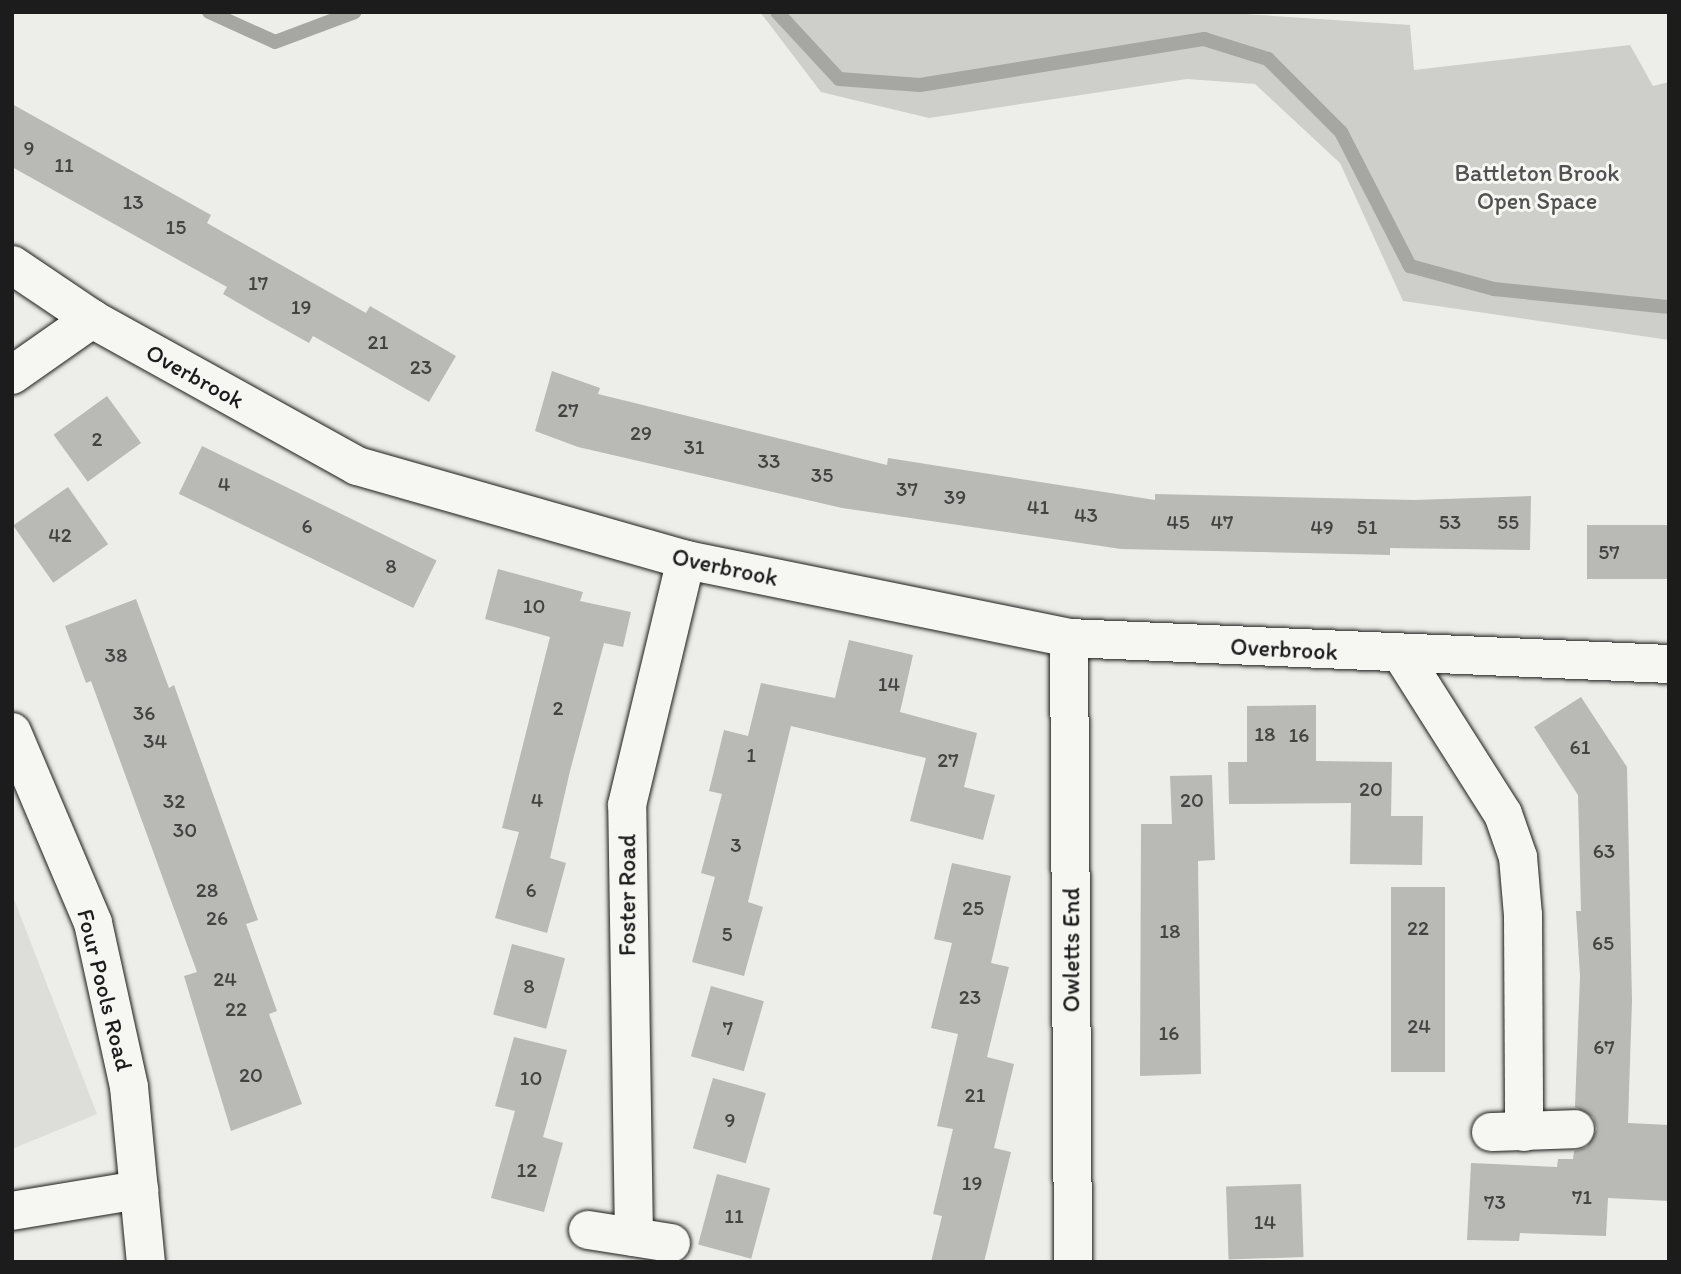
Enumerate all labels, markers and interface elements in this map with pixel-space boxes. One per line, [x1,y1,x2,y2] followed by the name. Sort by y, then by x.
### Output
[24,135,34,161] house number: 9
[54,152,74,178] house number: 11
[1454,159,1620,215] park label: Battleton Brook Open Space
[122,189,144,215] house number: 13
[166,214,186,240] house number: 15
[248,270,268,296] house number: 17
[291,294,311,320] house number: 19
[368,329,388,355] house number: 21
[141,337,249,415] street label: Overbrook
[410,354,432,380] house number: 23
[557,397,579,423] house number: 27
[630,420,652,446] house number: 29
[91,426,103,452] house number: 2
[683,434,705,460] house number: 31
[758,448,780,474] house number: 33
[811,462,833,488] house number: 35
[218,471,230,497] house number: 4
[896,476,918,502] house number: 37
[944,484,966,510] house number: 39
[1027,494,1049,520] house number: 41
[1074,502,1098,528] house number: 43
[1166,509,1190,535] house number: 45
[1210,509,1234,535] house number: 47
[1439,509,1461,535] house number: 53
[1497,509,1519,535] house number: 55
[301,513,313,539] house number: 6
[1310,514,1334,540] house number: 49
[1357,514,1377,540] house number: 51
[48,522,72,548] house number: 42
[1598,539,1620,565] house number: 57
[669,542,781,592] street label: Overbrook
[385,553,397,579] house number: 8
[523,593,545,619] house number: 10
[1229,632,1339,666] street label: Overbrook
[105,642,127,668] house number: 38
[878,671,900,697] house number: 14
[552,695,564,721] house number: 2
[133,700,155,726] house number: 36
[1254,721,1276,747] house number: 18
[1289,722,1309,748] house number: 16
[143,728,167,754] house number: 34
[1570,734,1590,760] house number: 61
[746,742,756,768] house number: 1
[937,747,959,773] house number: 27
[1359,776,1383,802] house number: 20
[531,787,543,813] house number: 4
[1180,787,1204,813] house number: 20
[163,788,185,814] house number: 32
[173,817,197,843] house number: 30
[730,832,742,858] house number: 3
[613,834,641,956] street label: Foster Road
[1593,838,1615,864] house number: 63
[196,877,218,903] house number: 28
[525,877,537,903] house number: 6
[1057,888,1085,1012] street label: Owletts End
[962,895,984,921] house number: 25
[206,905,228,931] house number: 26
[71,907,139,1073] street label: Four Pools Road
[1407,915,1429,941] house number: 22
[1159,918,1181,944] house number: 18
[721,921,733,947] house number: 5
[1592,930,1614,956] house number: 65
[213,966,237,992] house number: 24
[523,973,535,999] house number: 8
[959,984,981,1010] house number: 23
[225,996,247,1022] house number: 22
[1407,1013,1431,1039] house number: 24
[723,1015,733,1041] house number: 7
[1159,1020,1179,1046] house number: 16
[1593,1034,1615,1060] house number: 67
[239,1062,263,1088] house number: 20
[520,1065,542,1091] house number: 10
[965,1082,985,1108] house number: 21
[725,1107,735,1133] house number: 9
[517,1157,537,1183] house number: 12
[962,1170,982,1196] house number: 19
[1572,1184,1592,1210] house number: 71
[1484,1189,1506,1215] house number: 73
[724,1203,744,1229] house number: 11
[1254,1209,1276,1235] house number: 14

